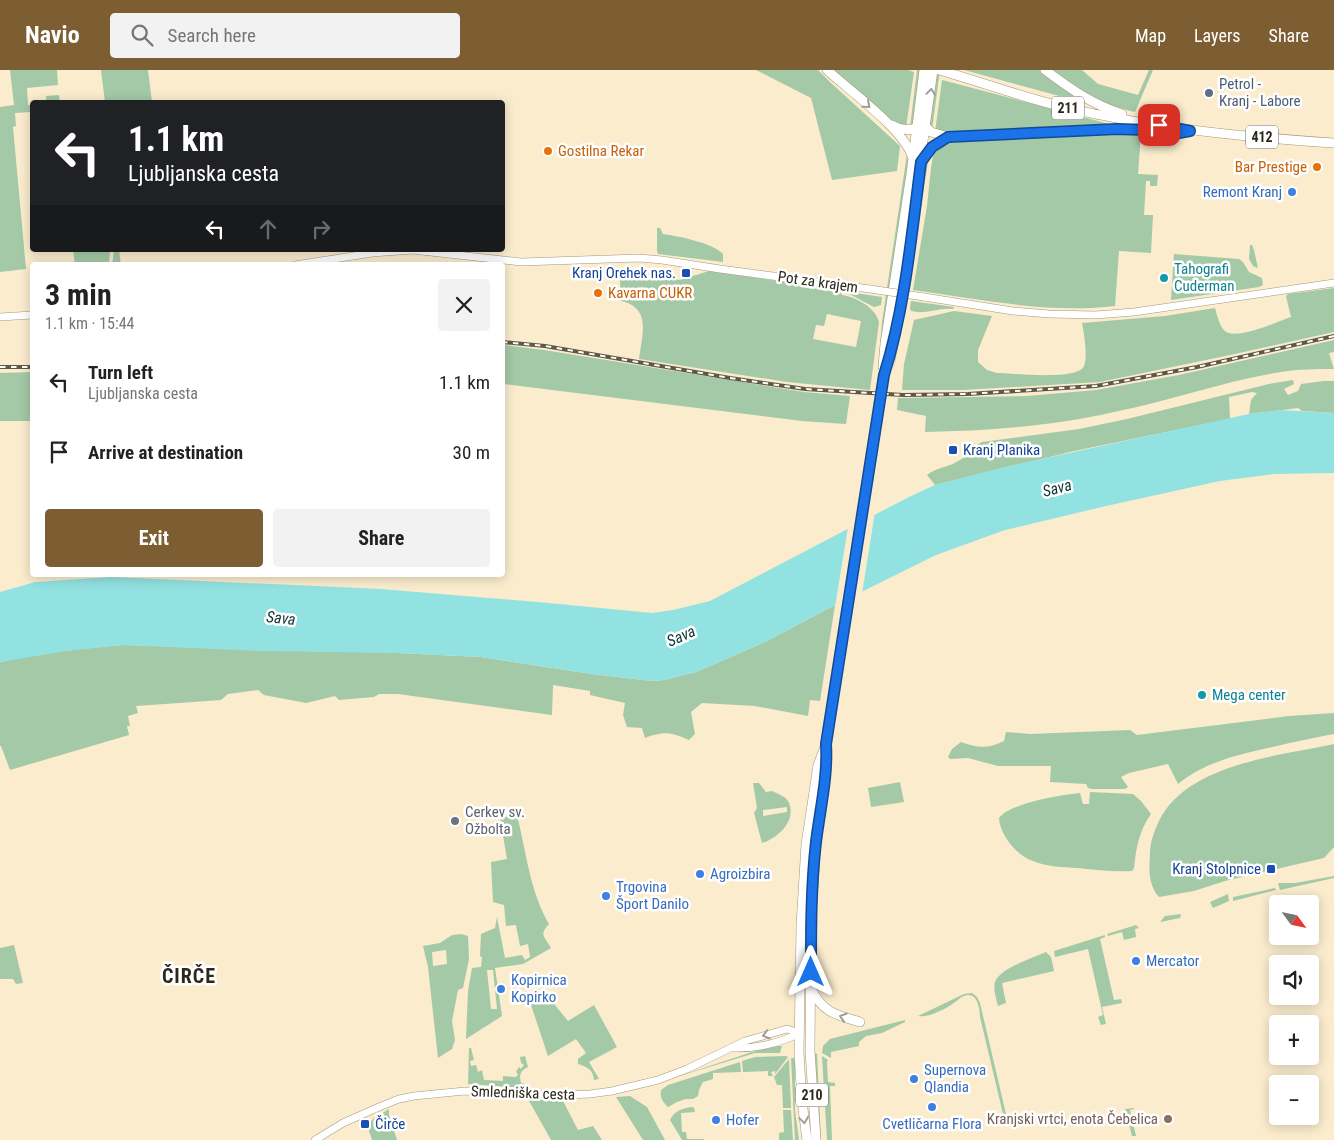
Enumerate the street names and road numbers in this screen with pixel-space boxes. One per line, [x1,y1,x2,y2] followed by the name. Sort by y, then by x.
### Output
[1052,96,1084,119] road number: 211
[1246,126,1278,148] road number: 412
[777,267,859,297] street label: Pot za krajem
[471,1082,575,1104] street label: Smledniška cesta
[796,1084,828,1106] road number: 210

